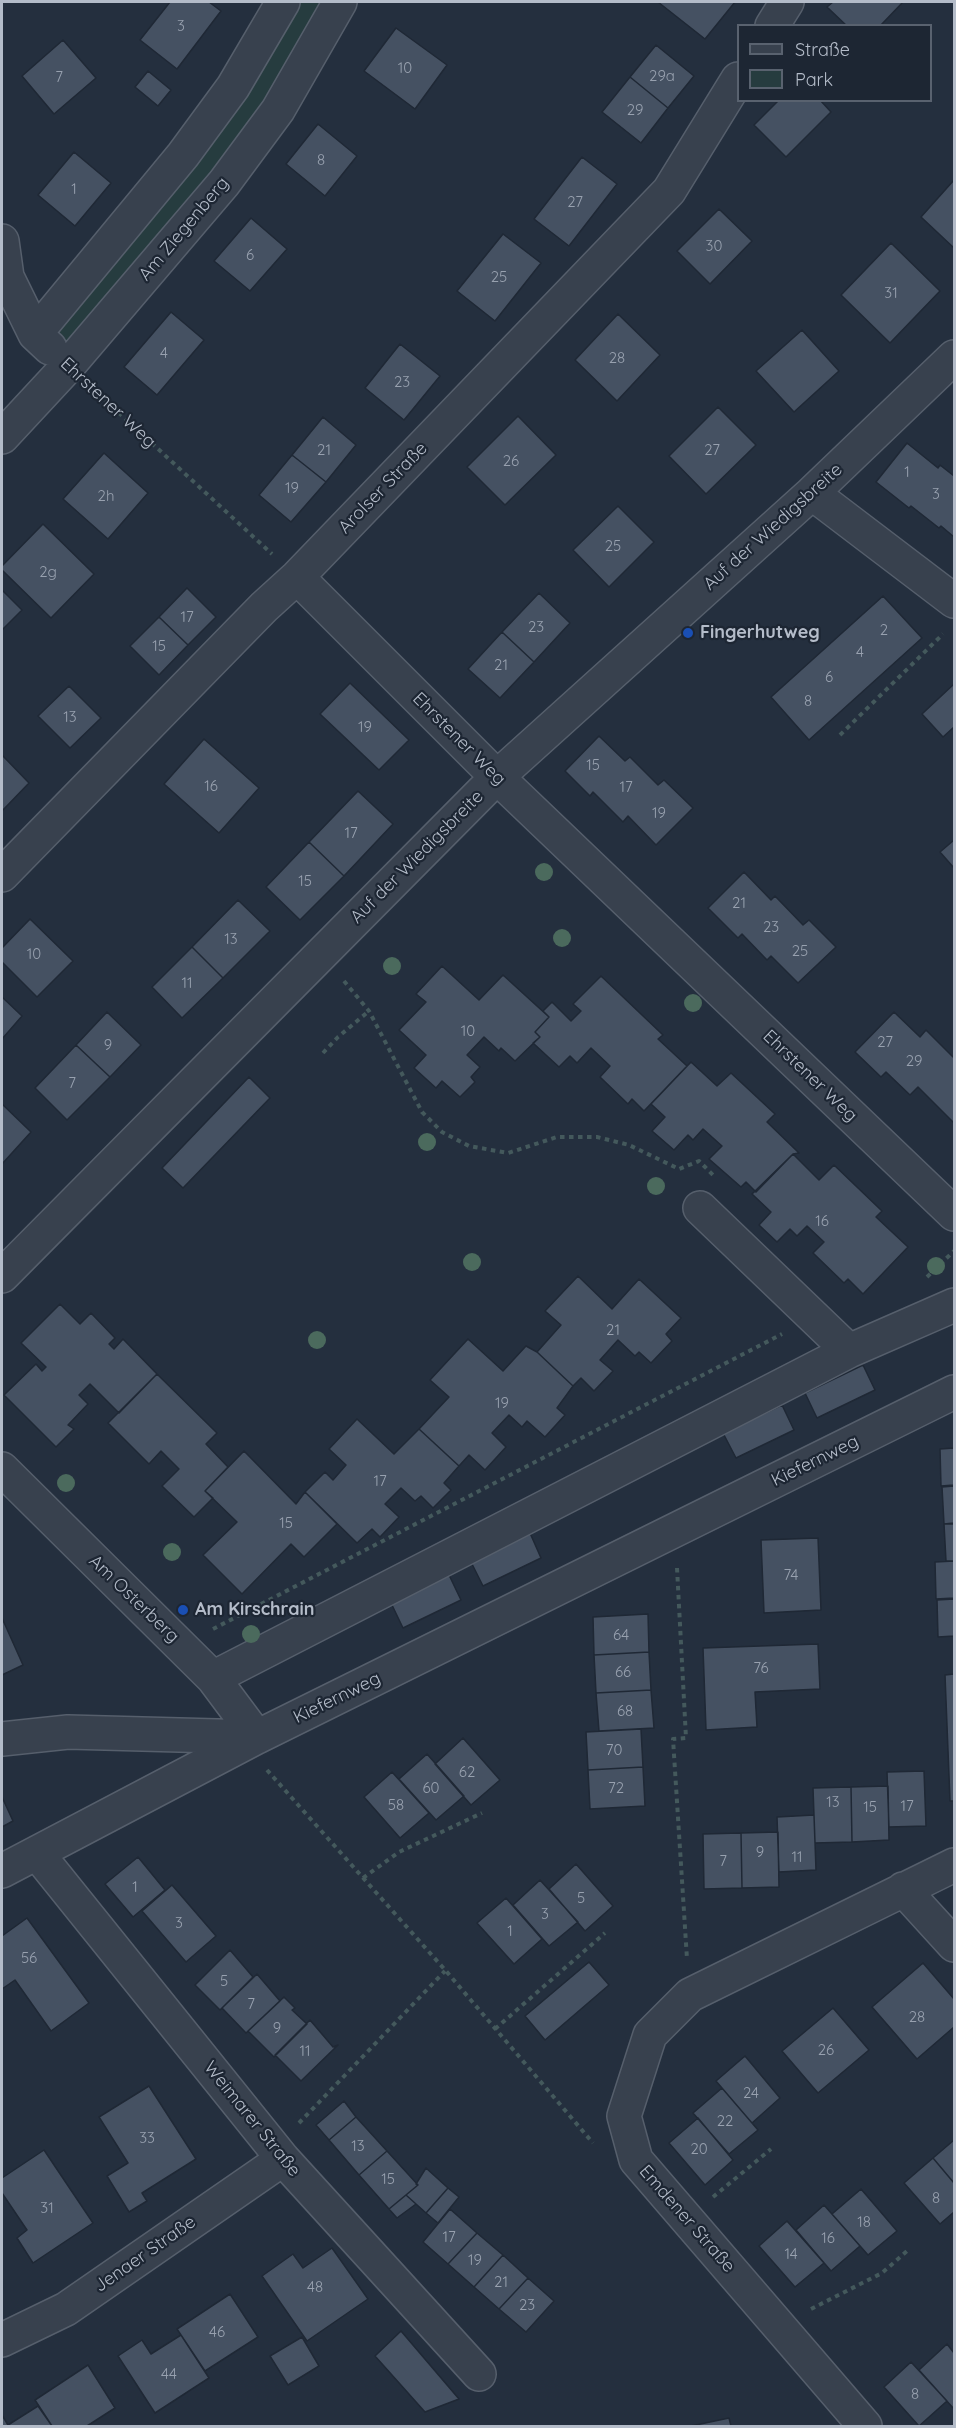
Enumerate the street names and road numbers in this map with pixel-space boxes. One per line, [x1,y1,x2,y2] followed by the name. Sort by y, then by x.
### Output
[134,173,234,285] street label: Am Ziegenberg
[56,353,160,453] street label: Ehrstener Weg
[334,438,432,538] street label: Arolser Straße
[699,459,847,595] street label: Auf der Wiedigsbreite
[408,688,510,790] street label: Ehrstener Weg
[346,786,488,928] street label: Auf der Wiedigsbreite
[758,1026,862,1126] street label: Ehrstener Weg
[768,1431,862,1491] street label: Kiefernweg
[84,1550,184,1648] street label: Am Osterberg
[290,1668,384,1728] street label: Kiefernweg
[199,2057,305,2181] street label: Weimarer Straße
[635,2161,739,2277] street label: Emdener Straße
[90,2211,200,2297] street label: Jenaer Straße

